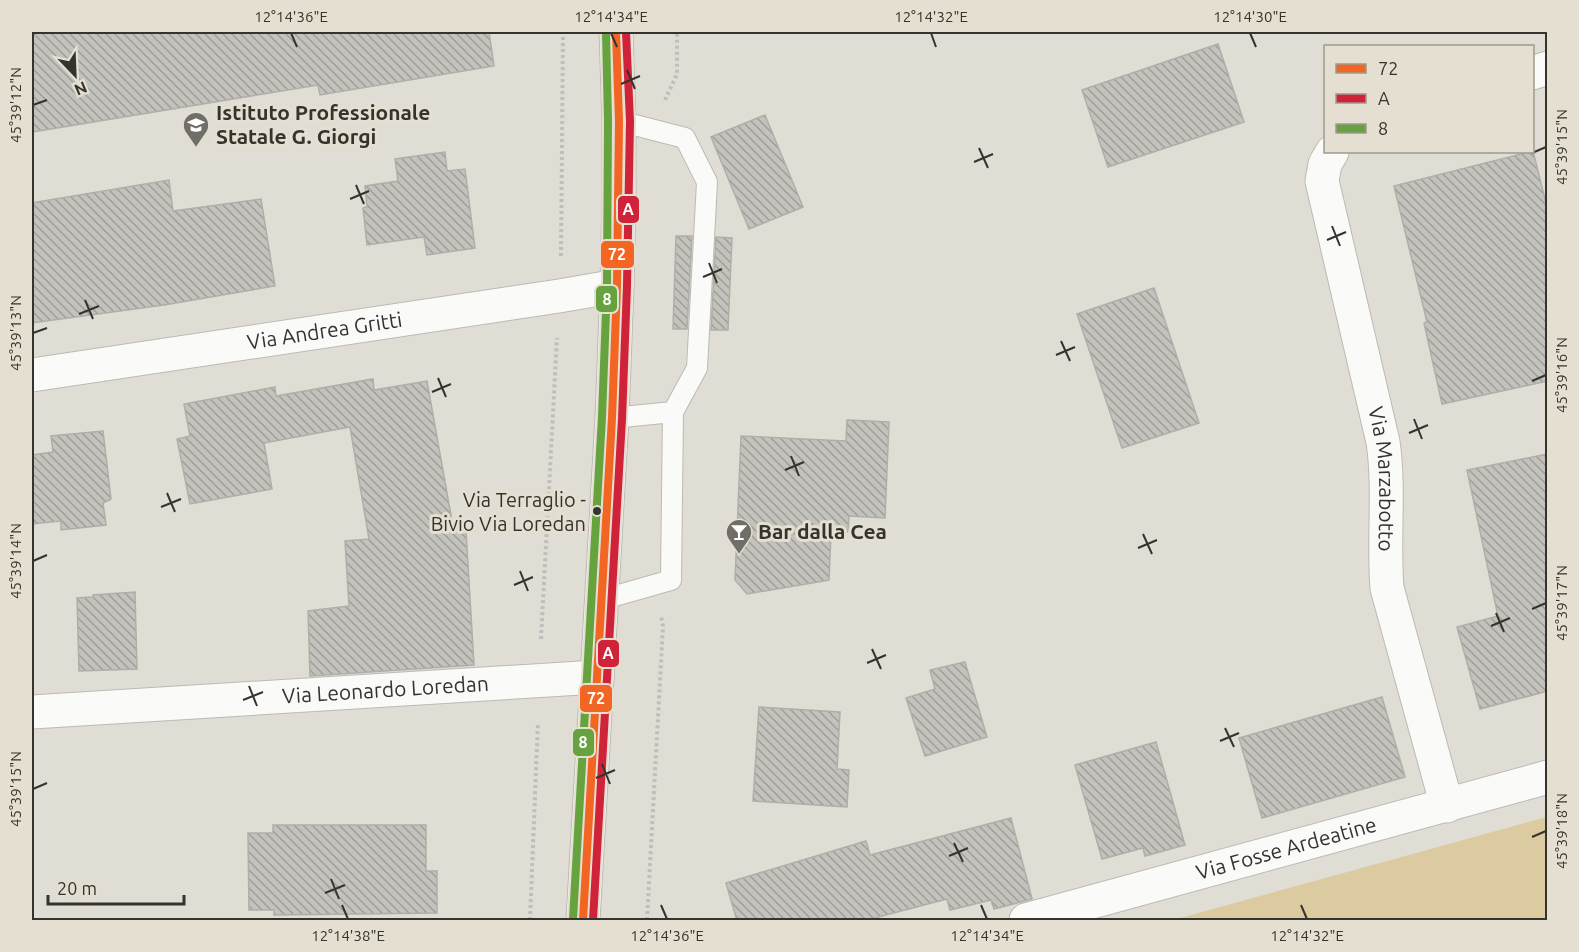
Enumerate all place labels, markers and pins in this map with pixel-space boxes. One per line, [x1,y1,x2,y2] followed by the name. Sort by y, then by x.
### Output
[216,100,430,148] place label: Istituto Professionale Statale G. Giorgi
[181,110,211,148] school or university icon: Istituto Professionale Statale G. Giorgi
[431,488,586,535] place label: Via Terraglio - Bivio Via Loredan
[591,505,603,517] marker: Via Terraglio - Bivio Via Loredan
[724,517,754,555] bar icon: Bar dalla Cea
[758,519,887,543] place label: Bar dalla Cea

